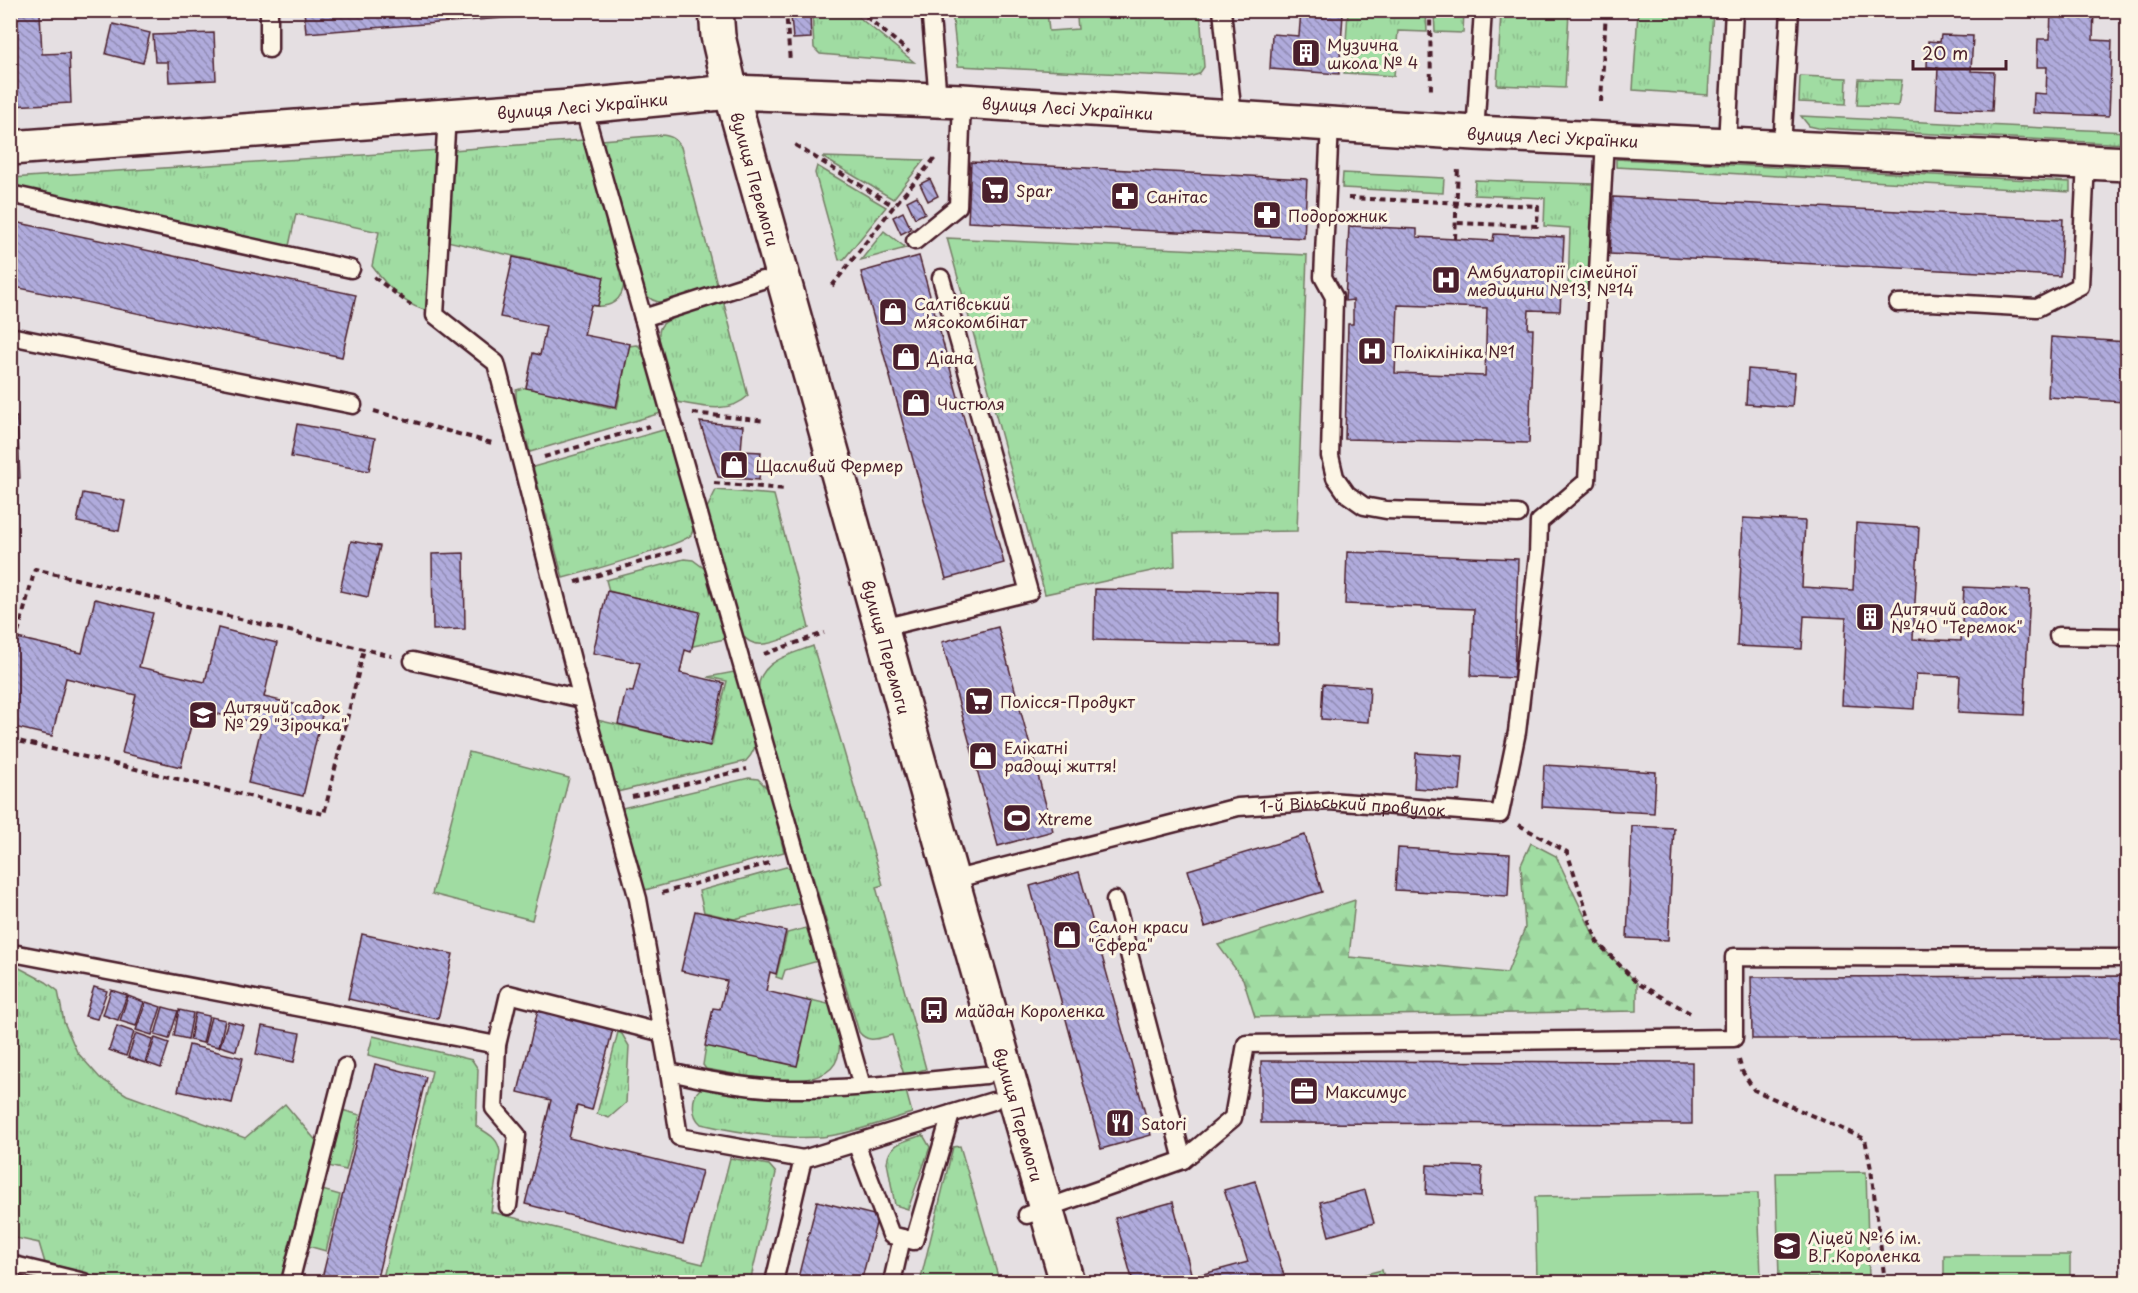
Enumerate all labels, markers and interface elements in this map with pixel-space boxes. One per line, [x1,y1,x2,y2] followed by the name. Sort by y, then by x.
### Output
[1327,32,1418,74] place label: Музична школа № 4
[1913,33,2006,71] scale bar
[1290,37,1322,69] building icon: Музична школа № 4
[1922,39,1968,66] text: 20 m
[496,86,669,124] street label: вулиця Лесі Українки
[981,90,1154,125] street label: вулиця Лесі Українки
[725,109,786,249] street label: вулиця Перемоги
[1466,121,1639,153] street label: вулиця Лесі Українки
[979,174,1011,206] supermarket icon: Spar
[1016,178,1053,202] place label: Spar
[1109,180,1141,212] pharmacy icon: Санітас
[1146,184,1208,208] place label: Санітас
[1251,199,1283,231] pharmacy icon: Подорожник
[1288,203,1388,227] place label: Подорожник
[1467,259,1638,301] place label: Амбулаторії сімейної медицини №13, №14
[1430,264,1462,296] hospital icon: Амбулаторії сімейної медицини №13, №14
[914,291,1028,333] place label: Салтівський мʼясокомбінат
[877,296,909,328] shop icon: Салтівський мʼясокомбінат
[1356,335,1388,367] hospital icon: Поліклініка №1
[1393,339,1515,363] place label: Поліклініка №1
[890,341,922,373] shop icon: Діана
[926,345,974,369] place label: Діана
[900,387,932,419] shop icon: Чистюля
[937,391,1005,415] place label: Чистюля
[718,449,750,481] shop icon: Щасливий Фермер
[755,453,903,477] place label: Щасливий Фермер
[856,577,917,717] street label: вулиця Перемоги
[1890,596,2023,638] place label: Дитячий садок № 40 "Теремок"
[1854,601,1886,633] building icon: Дитячий садок № 40 "Теремок"
[963,685,995,717] supermarket icon: Полісся-Продукт
[1000,689,1135,713] place label: Полісся-Продукт
[223,694,347,736] place label: Дитячий садок № 29 "Зірочка"
[187,699,219,731] school or university icon: Дитячий садок № 29 "Зірочка"
[1004,735,1117,777] place label: Елікатні радощі життя!
[967,740,999,772] shop icon: Елікатні радощі життя!
[1259,789,1447,822] street label: 1-й Вільський провулок
[1001,802,1033,834] sports icon: Xtreme
[1038,806,1093,830] place label: Xtreme
[1088,914,1189,956] place label: Салон краси "Сфера"
[1051,919,1083,951] shop icon: Салон краси "Сфера"
[918,994,950,1026] bus stop icon: майдан Короленка
[955,998,1105,1022] place label: майдан Короленка
[989,1045,1050,1184] street label: вулиця Перемоги
[1288,1075,1320,1107] office icon: Максимус
[1325,1079,1407,1103] place label: Максимус
[1104,1107,1136,1139] restaurant icon: Satori
[1141,1111,1187,1135] place label: Satori
[1808,1225,1921,1267] place label: Ліцей № 6 ім. В.Г.Короленка
[1771,1230,1803,1262] school or university icon: Ліцей № 6 ім. В.Г.Короленка

